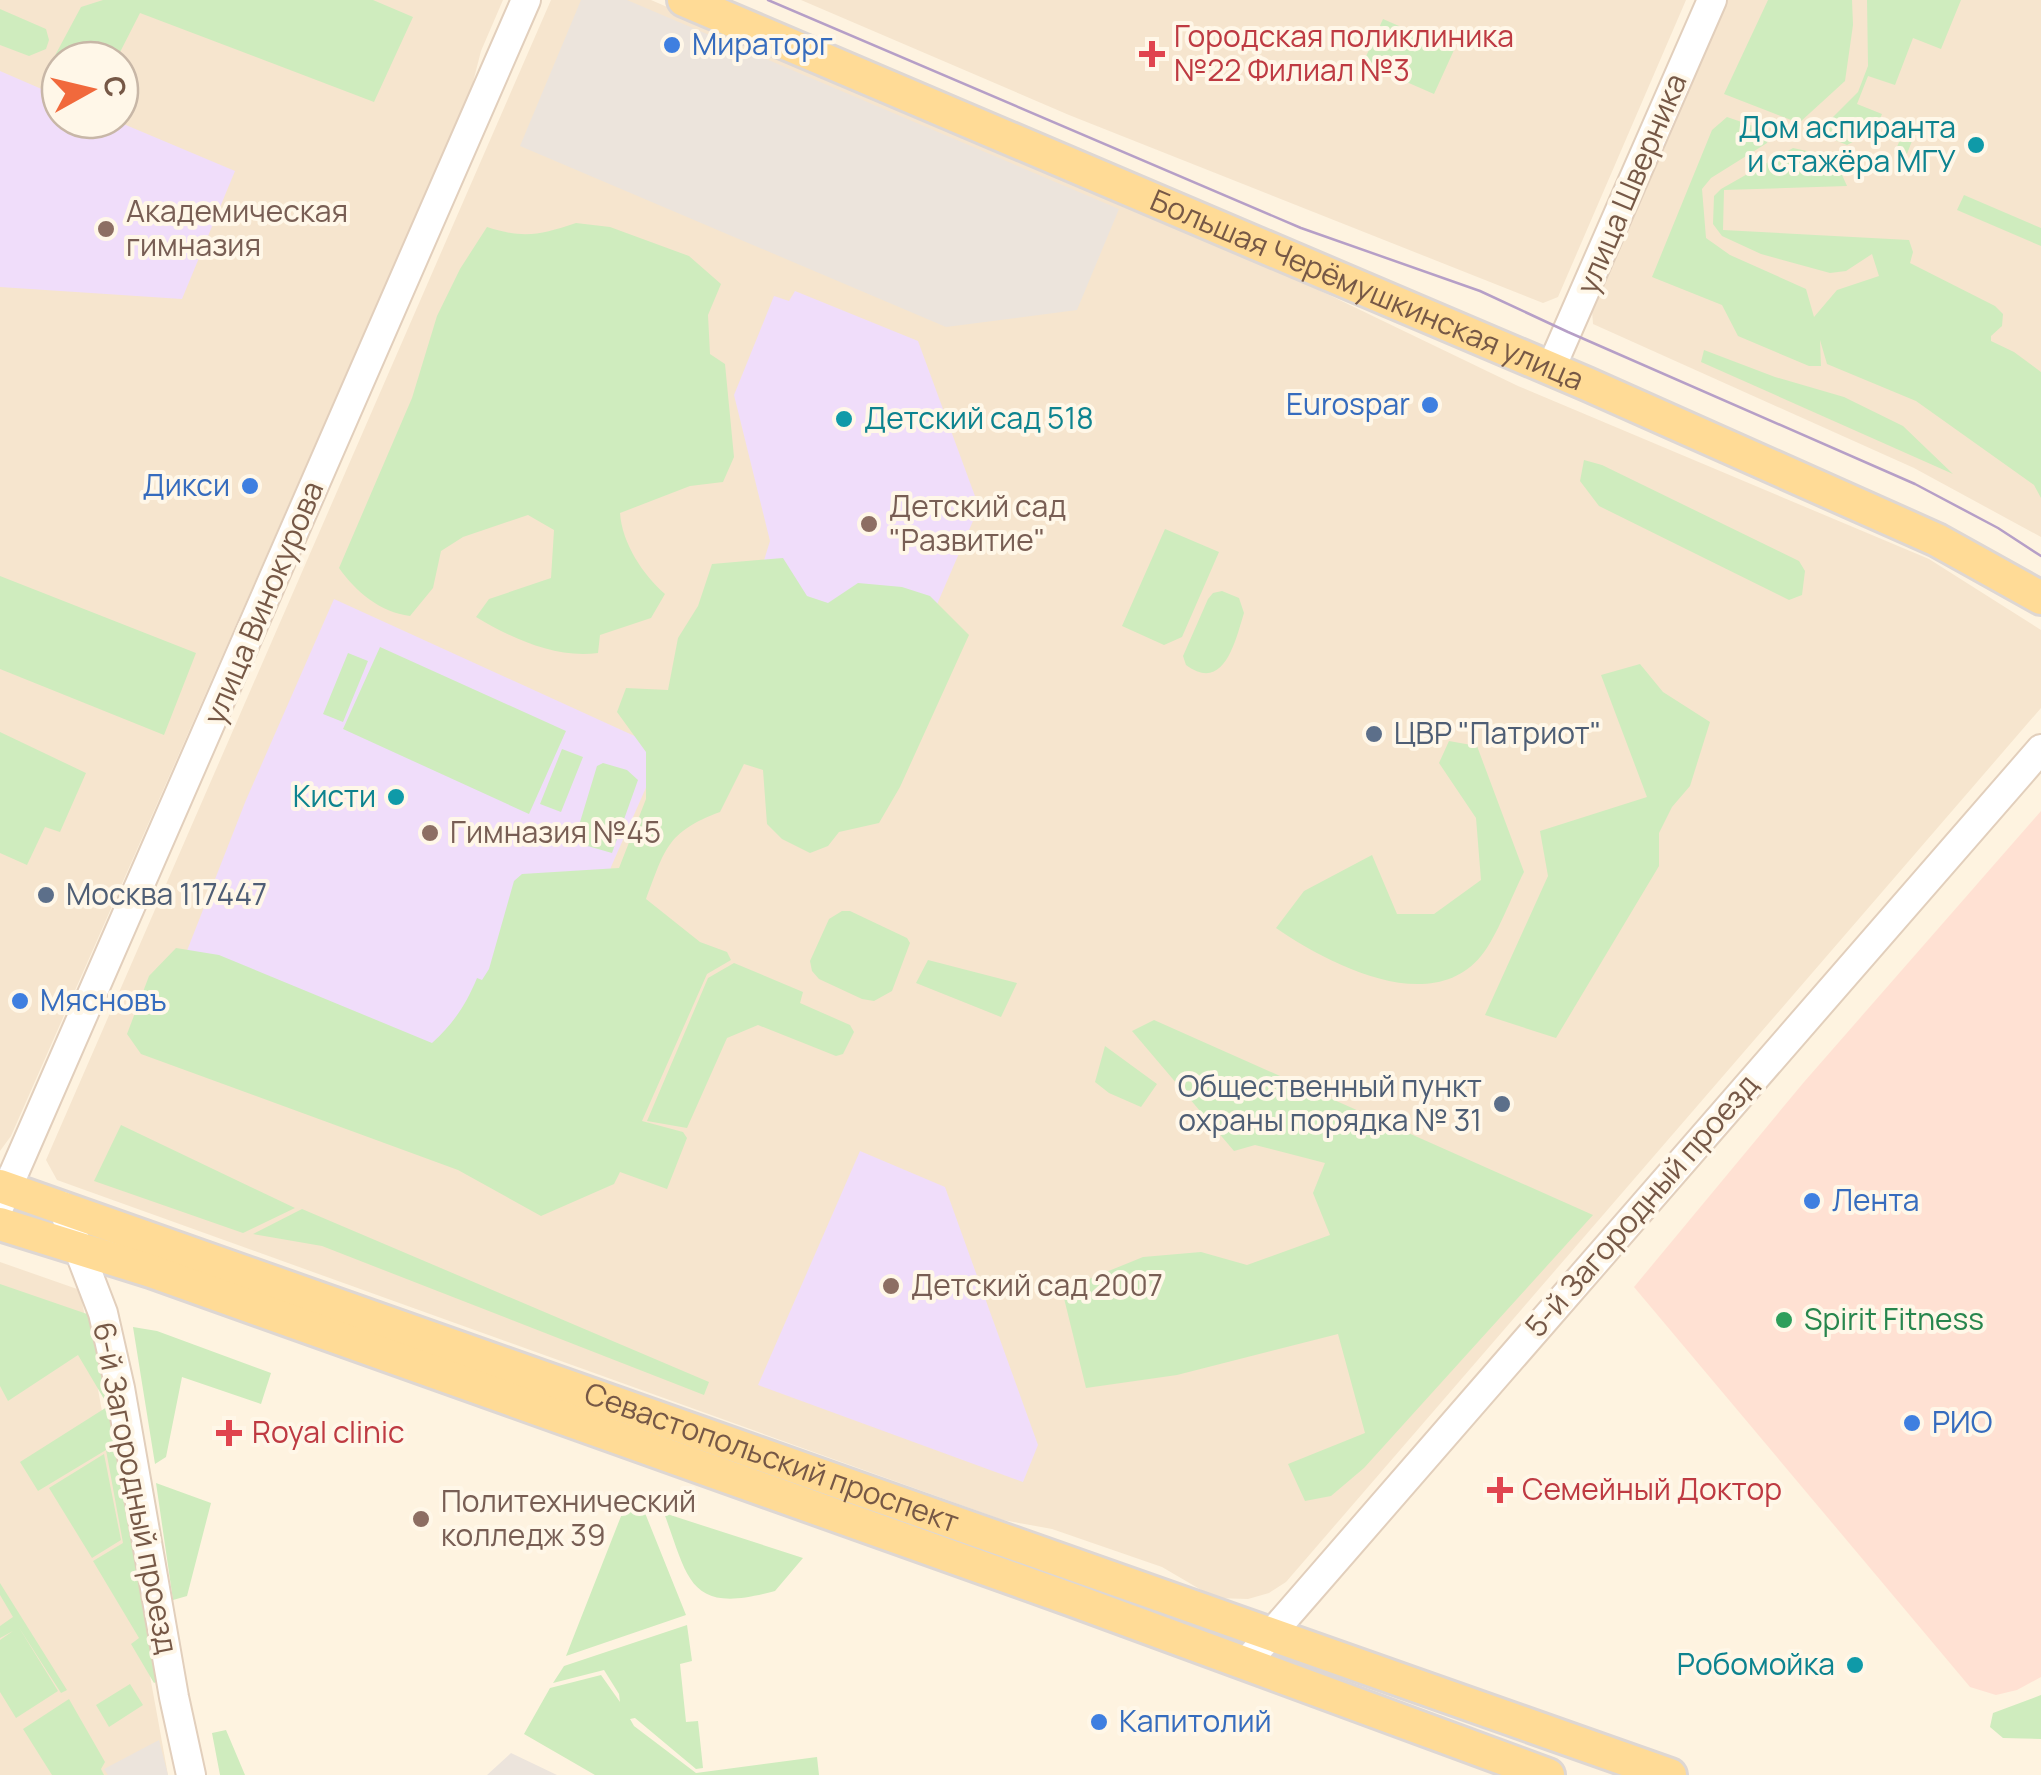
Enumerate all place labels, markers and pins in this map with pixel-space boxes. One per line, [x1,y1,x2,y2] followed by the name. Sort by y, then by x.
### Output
[1174,15,1514,90] place label: Городская поликлиника №22 Филиал №3
[692,23,833,64] place label: Мираторг
[661,34,683,56] marker: Мираторг
[1139,41,1165,67] marker: Городская поликлиника №22 Филиал №3
[1739,106,1956,181] place label: Дом аспиранта и стажёра МГУ
[1965,134,1987,156] marker: Дом аспиранта и стажёра МГУ
[126,190,348,265] place label: Академическая гимназия
[95,218,117,240] marker: Академическая гимназия
[1286,383,1410,424] place label: Eurospar
[1419,394,1441,416] marker: Eurospar
[864,397,1094,438] place label: Детский сад 518
[833,408,855,430] marker: Детский сад 518
[143,464,230,505] place label: Дикси
[239,475,261,497] marker: Дикси
[889,485,1066,560] place label: Детский сад "Развитие"
[858,513,880,535] marker: Детский сад "Развитие"
[1394,712,1602,753] place label: ЦВР "Патриот"
[1363,723,1385,745] marker: ЦВР "Патриот"
[293,775,376,816] place label: Кисти
[385,786,407,808] marker: Кисти
[450,811,661,852] place label: Гимназия №45
[419,822,441,844] marker: Гимназия №45
[66,873,267,914] place label: Москва 117447
[35,884,57,906] marker: Москва 117447
[40,979,167,1020] place label: Мясновъ
[9,990,31,1012] marker: Мясновъ
[1178,1065,1482,1140] place label: Общественный пункт охраны порядка № 31
[1491,1093,1513,1115] marker: Общественный пункт охраны порядка № 31
[1832,1179,1920,1220] place label: Лента
[1801,1190,1823,1212] marker: Лента
[911,1264,1163,1305] place label: Детский сад 2007
[880,1275,902,1297] marker: Детский сад 2007
[1804,1298,1984,1339] place label: Spirit Fitness
[1773,1309,1795,1331] marker: Spirit Fitness
[1932,1401,1992,1442] place label: РИО
[252,1411,405,1452] place label: Royal clinic
[1901,1412,1923,1434] marker: РИО
[216,1420,242,1446] marker: Royal clinic
[1522,1468,1782,1509] place label: Семейный Доктор
[1487,1477,1513,1503] marker: Семейный Доктор
[441,1480,696,1555] place label: Политехнический колледж 39
[410,1508,432,1530] marker: Политехнический колледж 39
[1677,1643,1835,1684] place label: Робомойка
[1844,1654,1866,1676] marker: Робомойка
[1119,1700,1272,1741] place label: Капитолий
[1088,1711,1110,1733] marker: Капитолий

